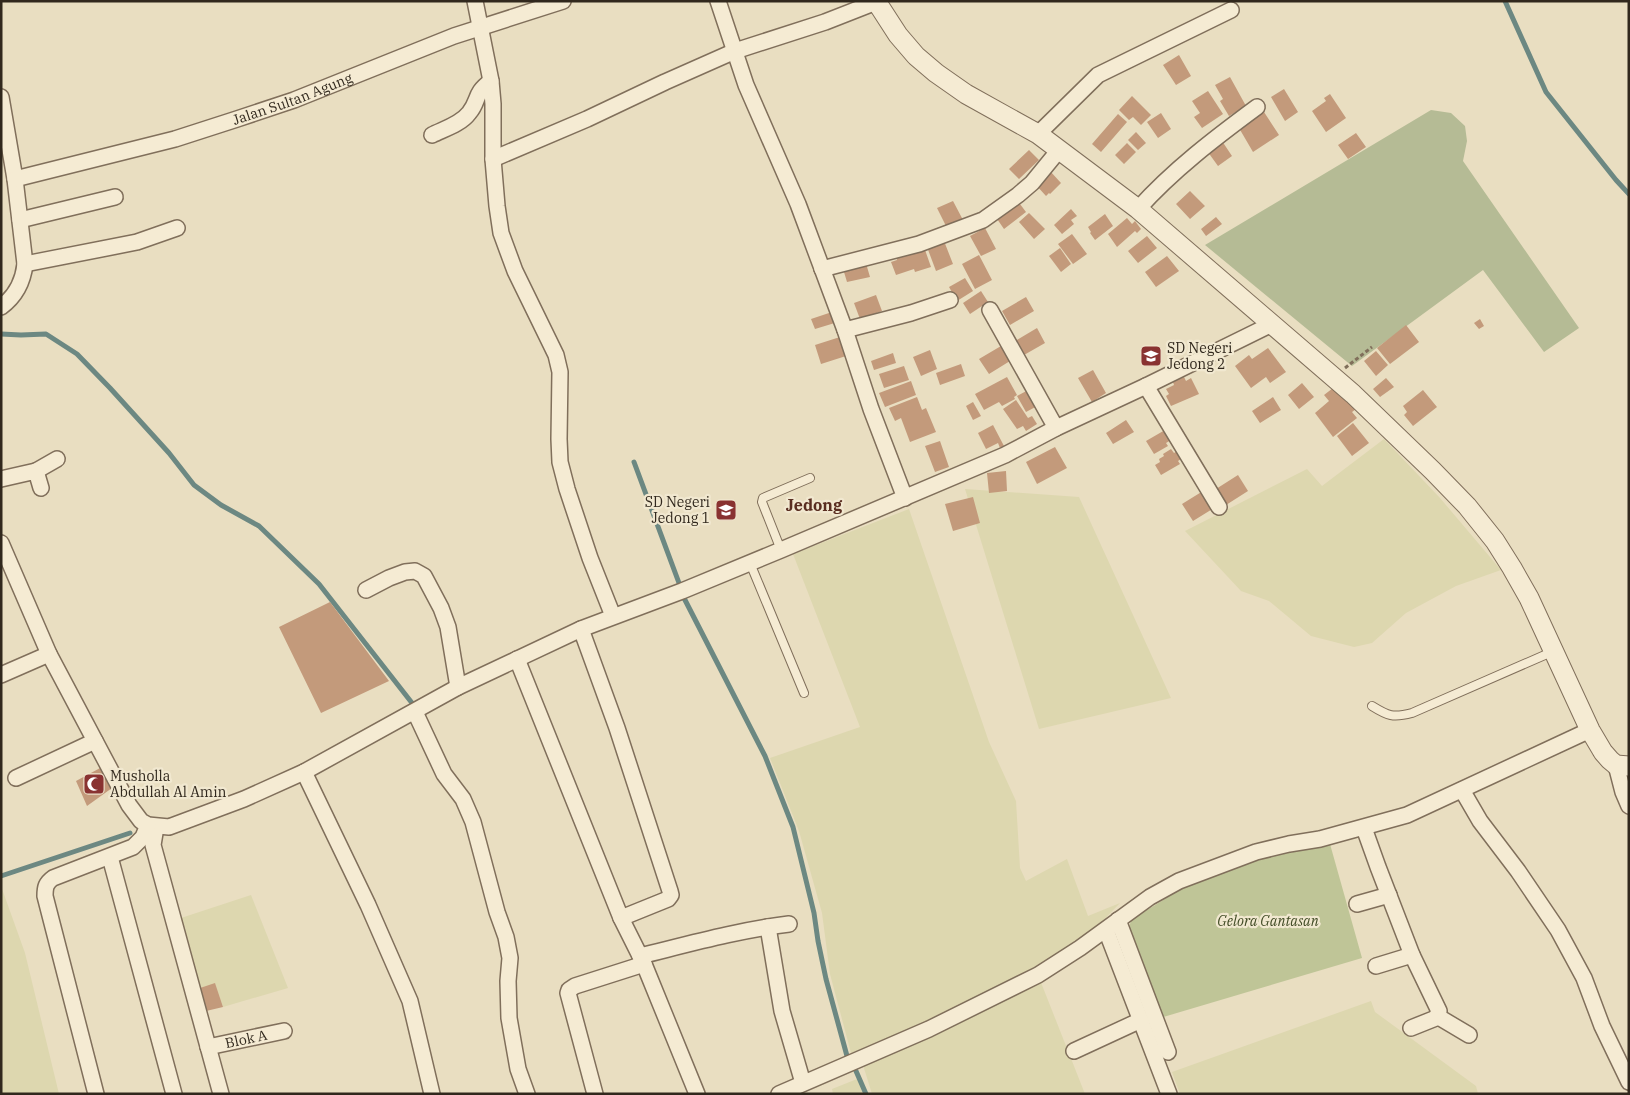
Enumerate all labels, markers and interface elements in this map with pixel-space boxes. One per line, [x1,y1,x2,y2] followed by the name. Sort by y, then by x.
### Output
[230,68,355,129] street label: Jalan Sultan Agung
[1167,339,1232,373] place label: SD Negeri Jedong 2
[1139,344,1163,368] school or university icon: SD Negeri Jedong 2
[645,493,710,527] place label: SD Negeri Jedong 1
[786,495,843,515] district label: Jedong
[714,498,738,522] school or university icon: SD Negeri Jedong 1
[110,767,227,801] place label: Musholla Abdullah Al Amin
[82,772,106,796] mosque icon: Musholla Abdullah Al Amin
[1217,912,1319,930] park label: Gelora Gantasan
[223,1026,269,1052] street label: Blok A

